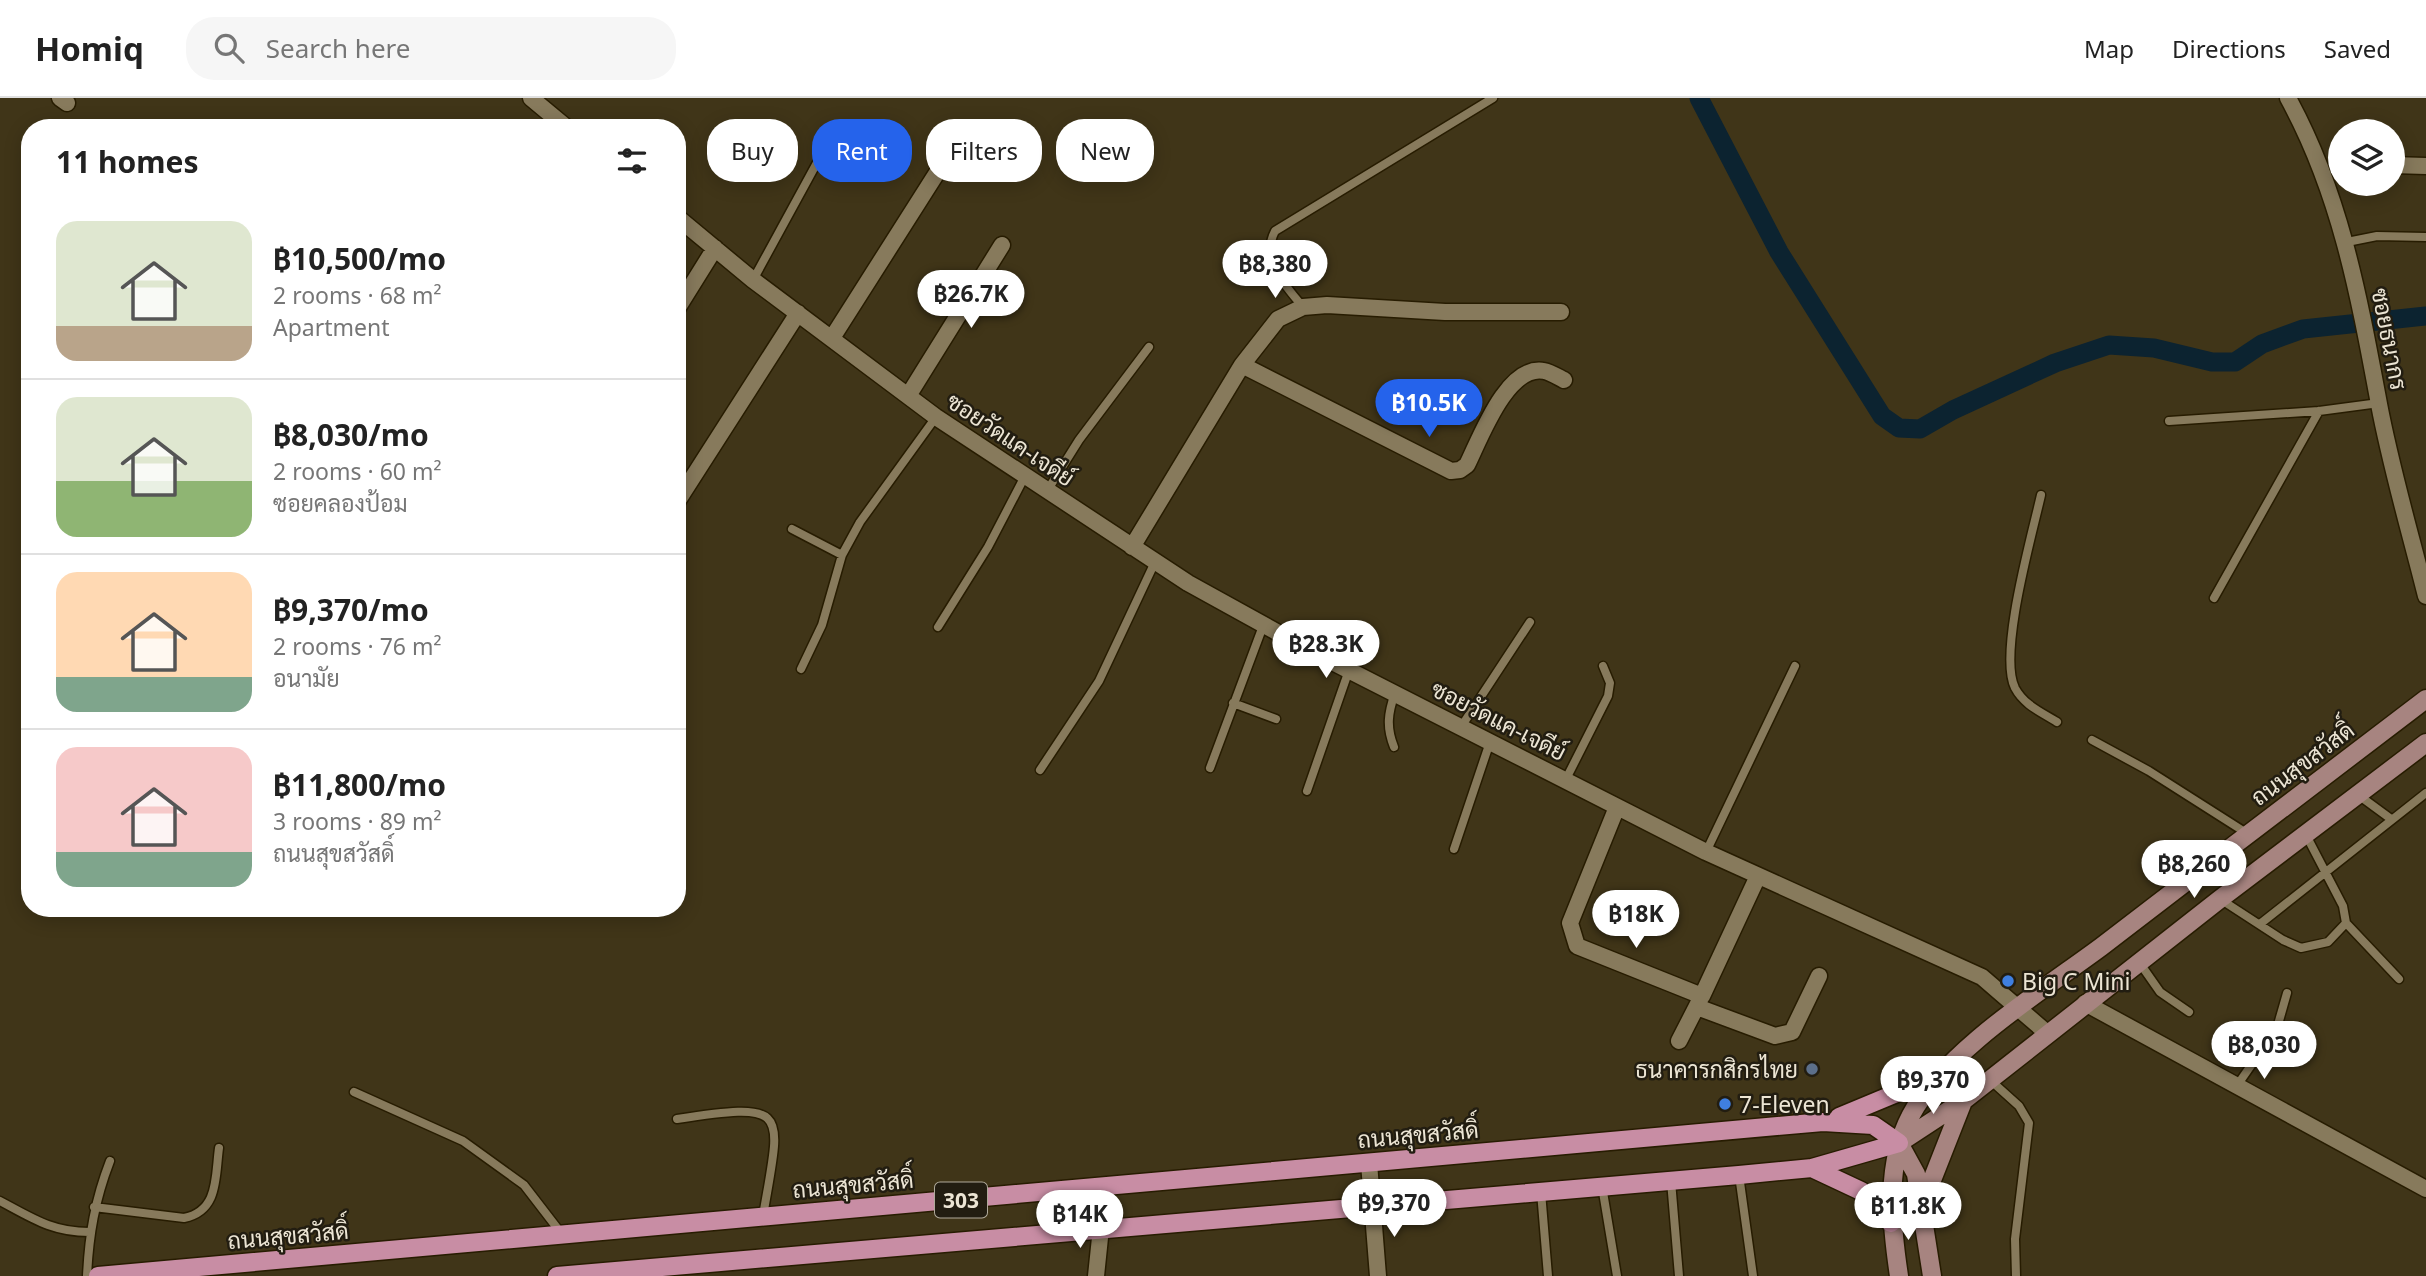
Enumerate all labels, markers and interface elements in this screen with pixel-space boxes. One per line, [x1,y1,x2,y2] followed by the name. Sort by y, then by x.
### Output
[186,17,676,80] search box
[35,26,144,71] text: Homiq
[210,29,248,67] icon: search
[266,30,410,66] text: Search here
[2084,32,2134,65] text: Map
[2172,32,2286,65] text: Directions
[2324,32,2391,65] text: Saved
[707,119,798,182] chip: Buy
[812,119,912,182] chip: Rent
[926,119,1042,182] chip: Filters
[1056,119,1154,182] chip: New
[2328,119,2405,196] map controls
[2328,119,2405,196] button: layers
[56,141,199,182] text: 11 homes
[613,142,651,180] icon: filters
[273,238,446,279] text: ฿10,500/mo
[1218,240,1332,300] pin: ฿8,380
[1238,247,1312,279] text: ฿8,380
[112,249,196,333] icon: home
[914,271,1028,330] pin: ฿26.7K
[933,277,1009,309] text: ฿26.7K
[273,279,442,311] text: 2 rooms · 68 m²
[2364,285,2416,393] street label: ซอยธนากร
[273,311,390,343] text: Apartment
[1372,380,1486,439] pin: ฿10.5K
[941,384,1081,494] street label: ซอยวัดแค-เจดีย์
[1391,386,1467,418] text: ฿10.5K
[273,414,429,455] text: ฿8,030/mo
[112,425,196,509] icon: home
[273,455,442,487] text: 2 rooms · 60 m²
[273,487,408,519] text: ซอยคลองป้อม
[273,589,429,630] text: ฿9,370/mo
[112,600,196,684] icon: home
[1269,620,1383,680] pin: ฿28.3K
[1288,627,1364,659] text: ฿28.3K
[273,630,442,662] text: 2 rooms · 76 m²
[273,662,340,694] text: อนามัย
[1426,672,1572,768] street label: ซอยวัดแค-เจดีย์
[2241,710,2361,813] street label: ถนนสุขสวัสดิ์
[273,764,446,805] text: ฿11,800/mo
[112,775,196,859] icon: home
[273,805,442,837] text: 3 rooms · 89 m²
[273,837,395,869] text: ถนนสุขสวัสดิ์
[2137,840,2251,900] pin: ฿8,260
[2157,847,2231,879] text: ฿8,260
[1595,890,1677,950] pin: ฿18K
[1608,897,1664,929] text: ฿18K
[2022,965,2130,997] place label: Big C Mini
[2000,973,2016,989] marker: Big C Mini
[2207,1021,2321,1081] pin: ฿8,030
[2227,1028,2301,1060] text: ฿8,030
[1635,1053,1798,1085] place label: ธนาคารกสิกรไทย
[1876,1056,1990,1116] pin: ฿9,370
[1804,1061,1820,1077] marker: ธนาคารกสิกรไทย
[1896,1063,1970,1095] text: ฿9,370
[1739,1088,1830,1120] place label: 7-Eleven
[1717,1096,1733,1112] marker: 7-Eleven
[1356,1108,1480,1156] street label: ถนนสุขสวัสดิ์
[791,1158,915,1206] street label: ถนนสุขสวัสดิ์
[1337,1180,1451,1239] pin: ฿9,370
[935,1182,987,1218] road number: 303
[1851,1182,1965,1242] pin: ฿11.8K
[1357,1186,1431,1218] text: ฿9,370
[1870,1189,1946,1221] text: ฿11.8K
[1039,1190,1121,1250] pin: ฿14K
[1052,1197,1108,1229] text: ฿14K
[226,1209,350,1257] street label: ถนนสุขสวัสดิ์

